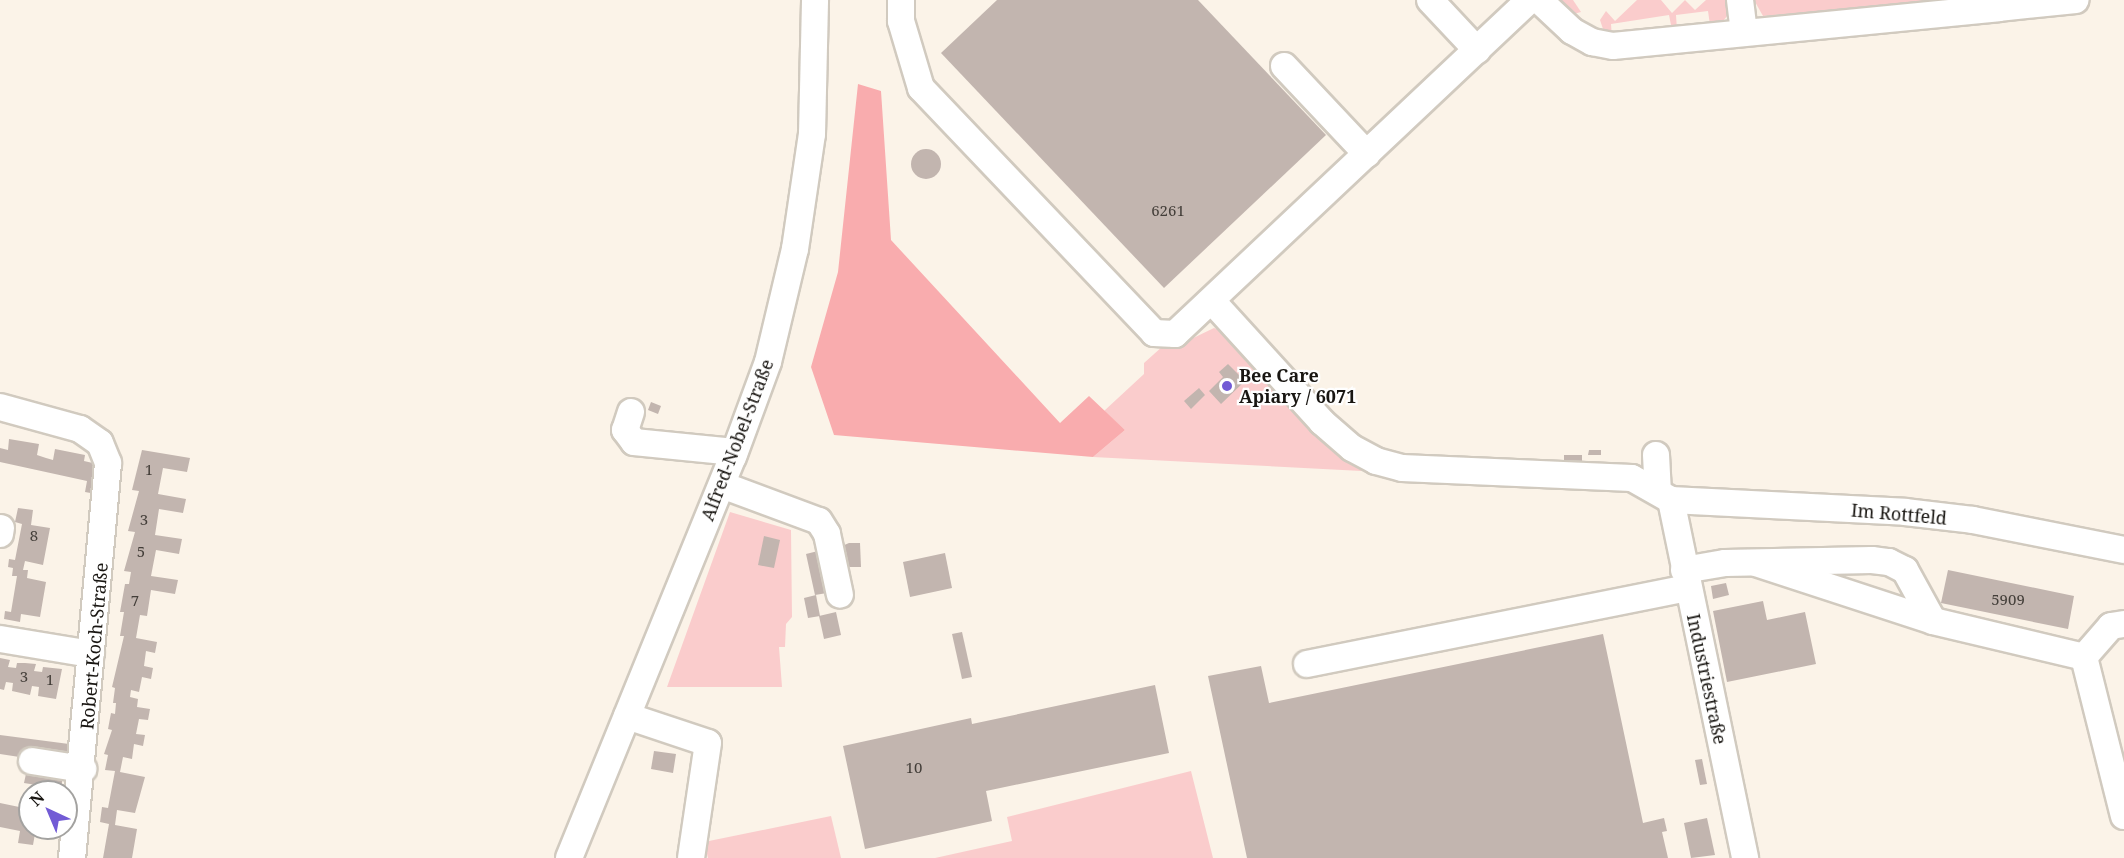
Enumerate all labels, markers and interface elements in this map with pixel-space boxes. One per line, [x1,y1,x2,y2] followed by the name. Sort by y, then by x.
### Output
[1151,202,1185,220] house number: 6261
[696,356,778,524] street label: Alfred-Nobel-Straße
[1239,365,1356,407] place label: Bee Care Apiary / 6071
[1220,379,1234,393] marker: Bee Care Apiary / 6071
[145,461,153,479] house number: 1
[1850,499,1948,529] street label: Im Rottfeld
[140,511,148,529] house number: 3
[30,527,38,545] house number: 8
[137,543,145,561] house number: 5
[76,562,112,730] street label: Robert-Koch-Straße
[1991,591,2025,609] house number: 5909
[131,592,139,610] house number: 7
[1683,612,1731,746] street label: Industriestraße
[20,668,28,686] house number: 3
[46,671,54,689] house number: 1
[906,759,922,777] house number: 10
[18,780,78,840] north arrow
[25,786,49,811] text: N

